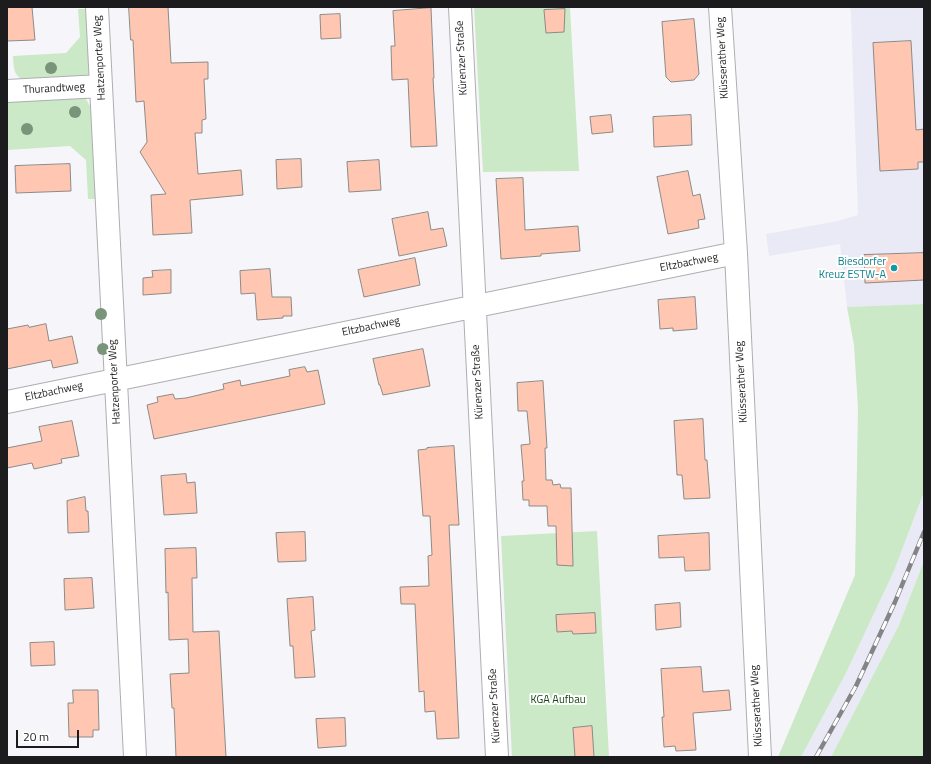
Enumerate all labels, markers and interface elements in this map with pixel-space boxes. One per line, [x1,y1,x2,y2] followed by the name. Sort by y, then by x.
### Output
[91,15,109,101] street label: Hatzenporter Weg
[714,17,732,99] street label: Klüsserather Weg
[453,20,471,96] street label: Kürenzer Straße
[23,81,85,97] street label: Thurandtweg
[659,251,719,275] street label: Eltzbachweg
[819,255,886,281] place label: Biesdorfer Kreuz ESTW-A
[889,263,899,273] marker: Biesdorfer Kreuz ESTW-A
[341,314,401,340] street label: Eltzbachweg
[106,339,124,425] street label: Hatzenporter Weg
[733,341,751,423] street label: Klüsserather Weg
[469,344,487,420] street label: Kürenzer Straße
[24,379,84,405] street label: Eltzbachweg
[748,665,766,747] street label: Klüsserather Weg
[486,668,504,744] street label: Kürenzer Straße
[531,693,585,707] park label: KGA Aufbau
[18,722,81,748] scale bar
[23,727,49,746] text: 20 m

